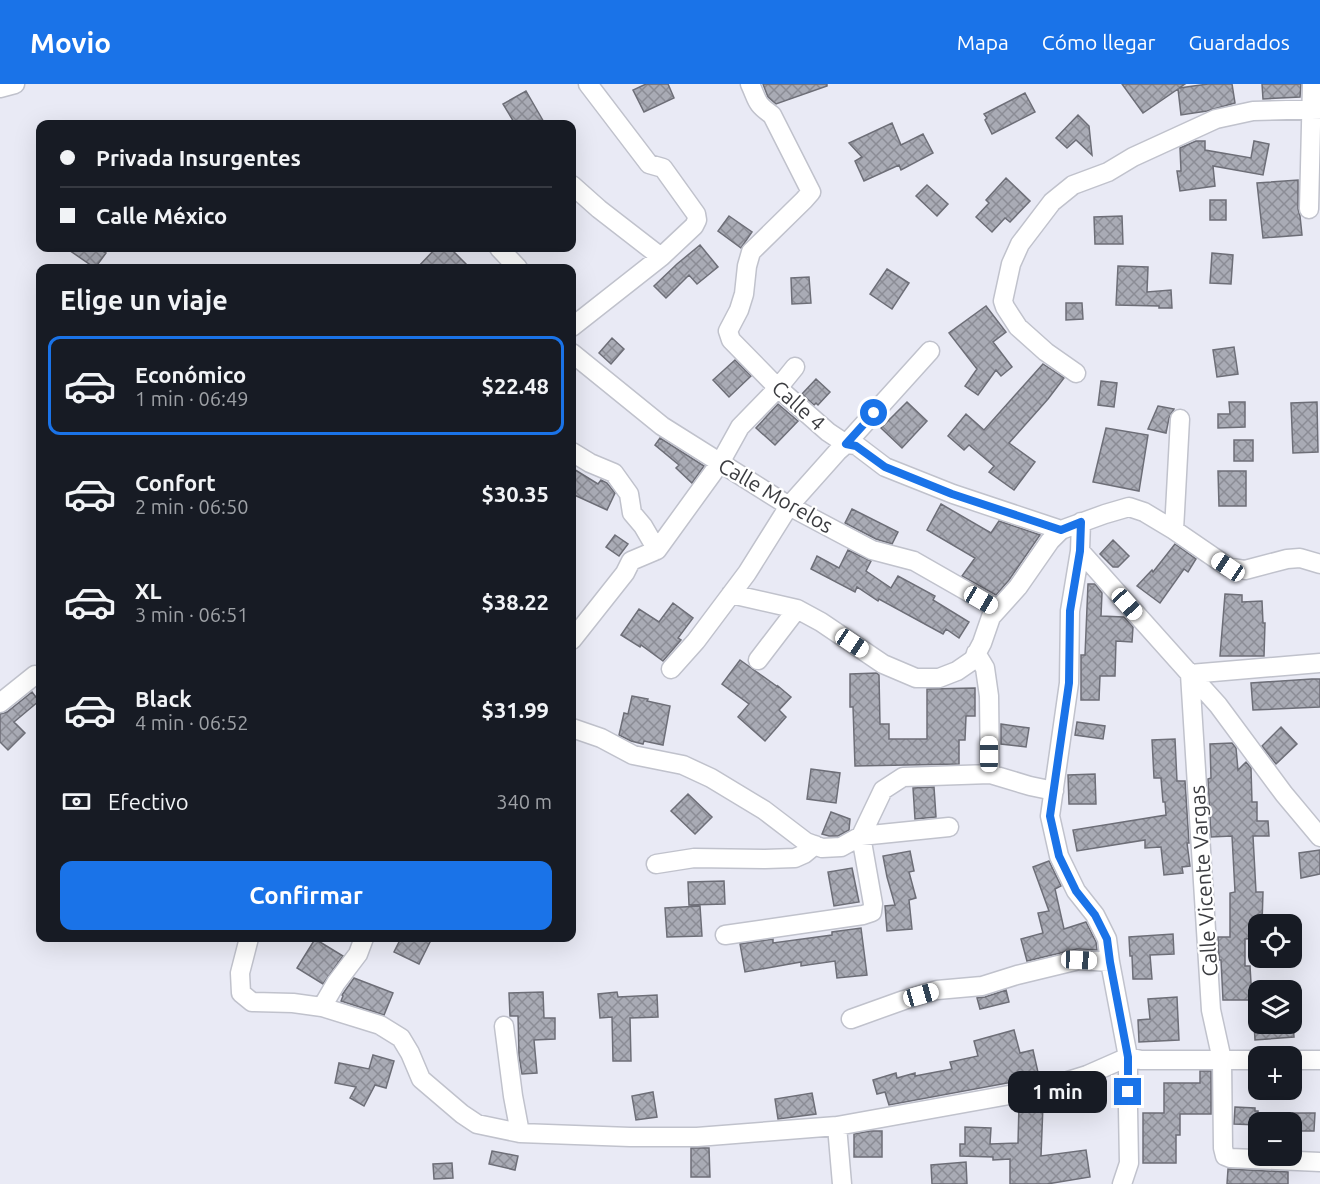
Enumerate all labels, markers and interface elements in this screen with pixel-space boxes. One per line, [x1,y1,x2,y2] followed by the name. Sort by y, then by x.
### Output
[30,27,111,58] text: Movio
[957,30,1009,54] text: Mapa
[1042,30,1156,54] text: Cómo llegar
[1189,30,1290,54] text: Guardados
[96,145,301,170] text: Privada Insurgentes
[96,203,227,228] text: Calle México
[60,285,228,315] text: Elige un viaje
[63,359,117,413] icon: car
[135,362,246,387] text: Económico
[482,373,549,398] text: $22.48
[768,375,830,435] street label: Calle 4
[135,387,249,410] text: 1 min · 06:49
[860,399,887,426] route start
[715,453,837,537] street label: Calle Morelos
[63,467,117,521] icon: car
[135,470,216,495] text: Confort
[482,481,549,506] text: $30.35
[135,495,249,518] text: 2 min · 06:50
[1208,549,1248,585] car
[63,575,117,629] icon: car
[135,578,162,603] text: XL
[961,583,1001,617] car
[1108,585,1146,623] car
[482,589,549,614] text: $38.22
[135,603,249,626] text: 3 min · 06:51
[832,625,872,661] car
[63,683,117,737] icon: car
[135,686,192,711] text: Black
[482,697,549,722] text: $31.99
[135,711,249,734] text: 4 min · 06:52
[980,736,998,772] car
[1184,784,1222,978] street label: Calle Vicente Vargas
[60,785,93,818] icon: cash
[108,789,189,814] text: Efectivo
[496,790,552,813] text: 340 m
[60,861,552,930] button: Confirmar
[1248,914,1302,1166] map controls
[1248,914,1302,968] button: locate
[1061,950,1097,970] car
[1248,980,1302,1034] button: layers
[901,981,941,1009] car
[1248,1046,1302,1100] button: +
[1008,1071,1107,1113] callout: 1 min
[1114,1078,1141,1105] route end
[1032,1080,1083,1103] text: 1 min
[1248,1112,1302,1166] button: −

